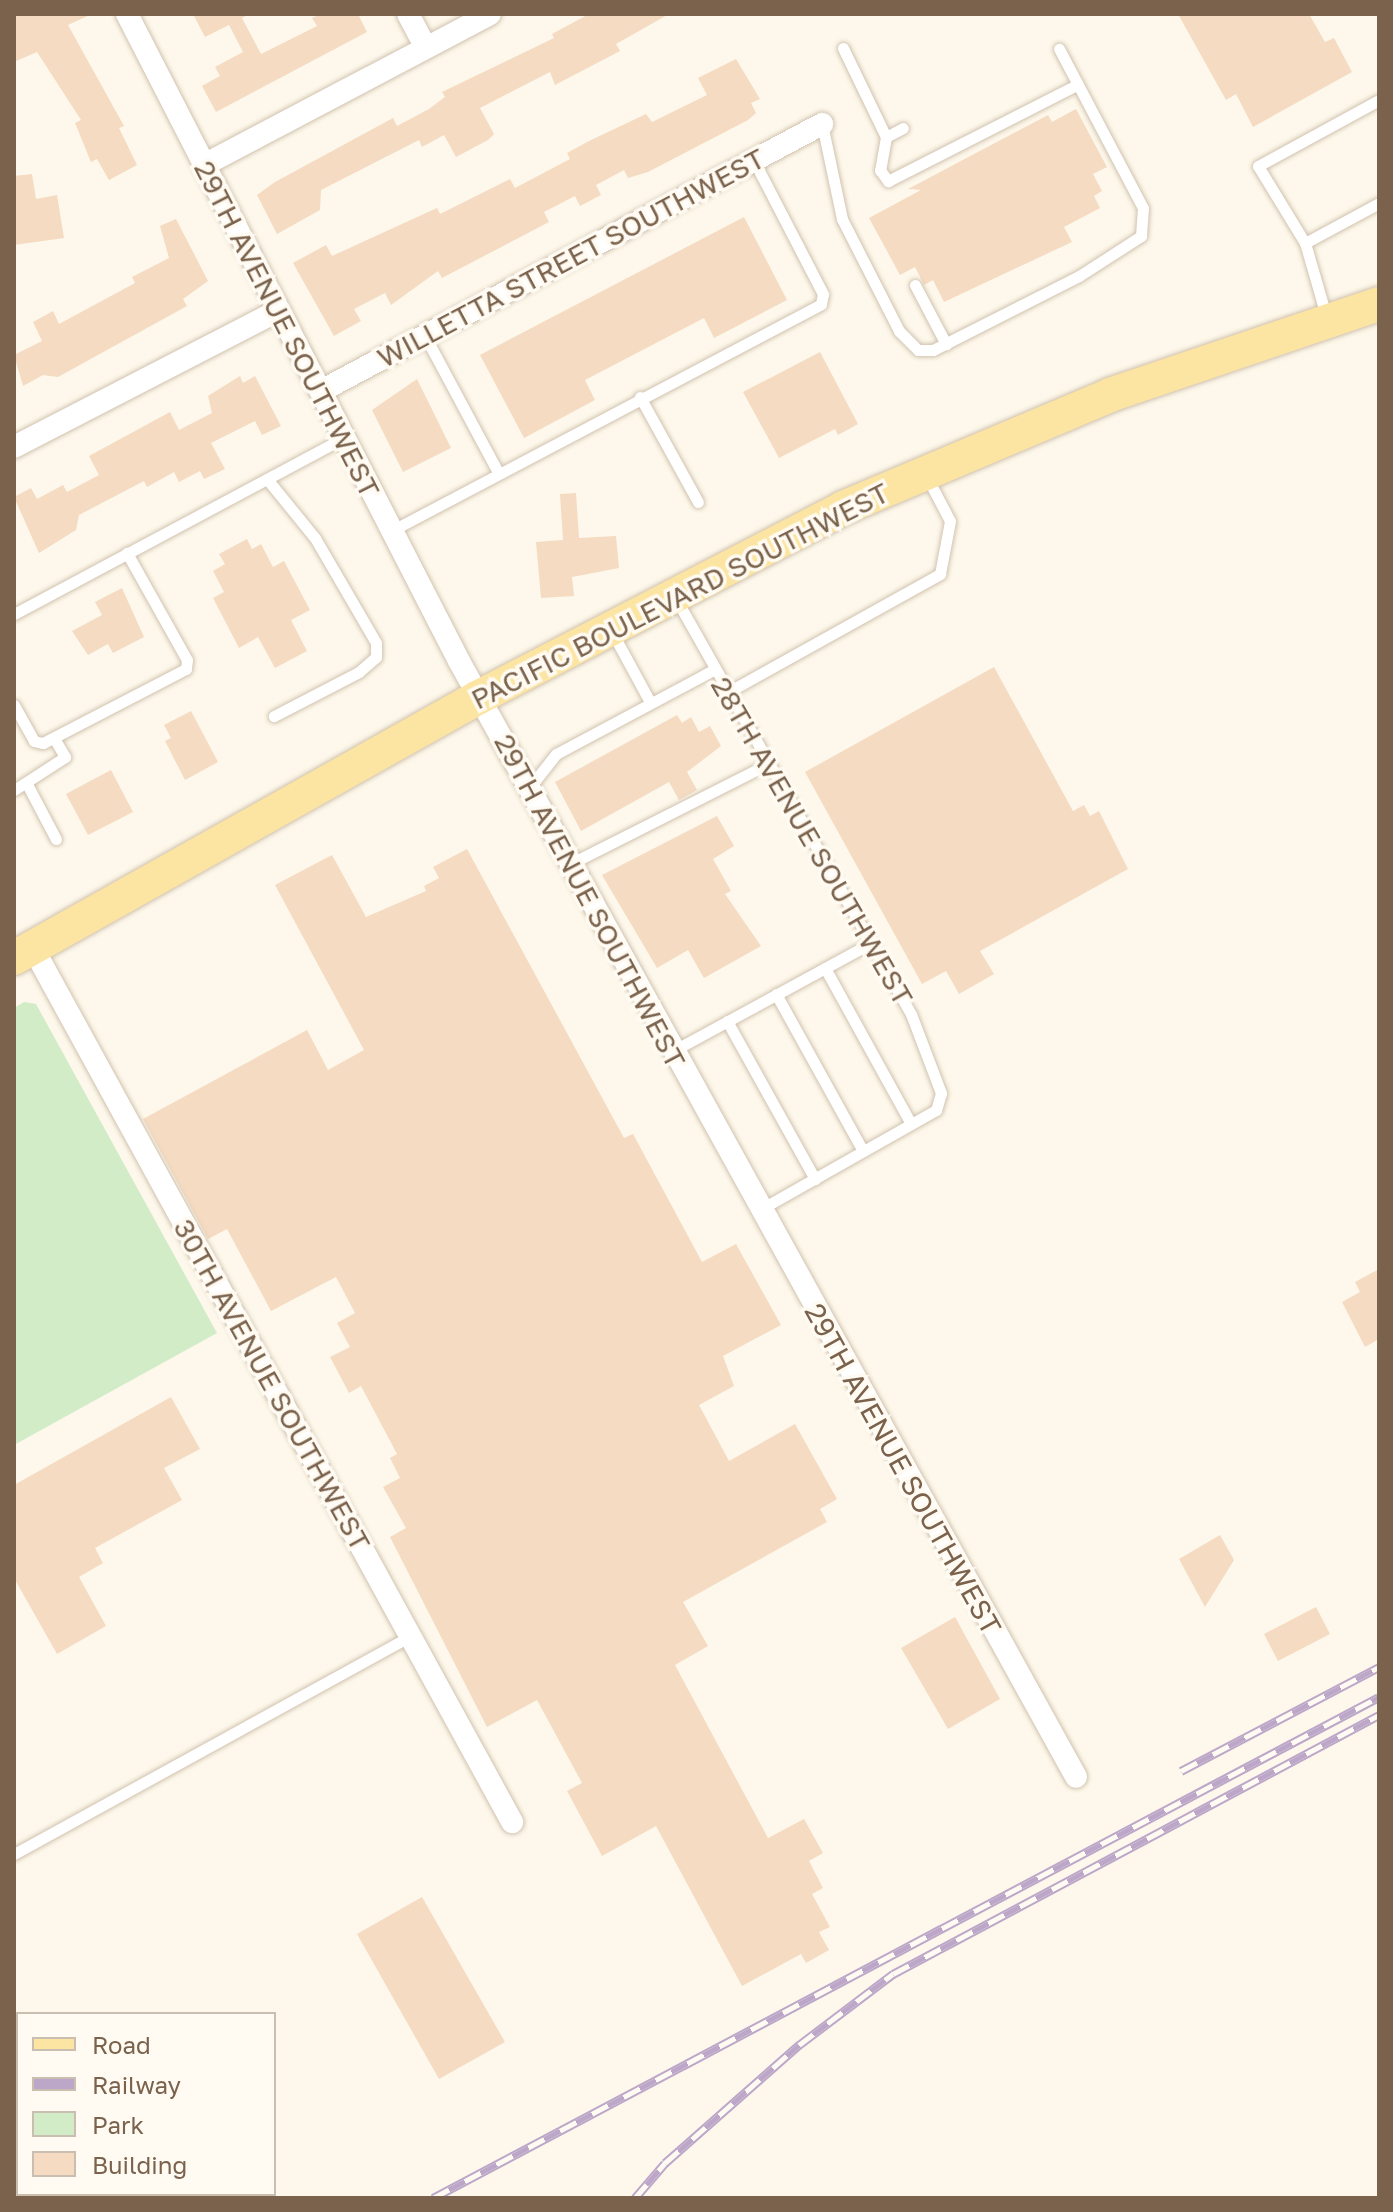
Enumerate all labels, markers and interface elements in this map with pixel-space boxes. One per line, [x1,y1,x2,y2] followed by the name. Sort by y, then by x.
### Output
[372,141,770,375] street label: WILLETTA STREET SOUTHWEST
[187,155,387,503] street label: 29TH AVENUE SOUTHWEST
[466,476,894,716] street label: PACIFIC BOULEVARD SOUTHWEST
[704,671,920,1011] street label: 28TH AVENUE SOUTHWEST
[488,728,692,1074] street label: 29TH AVENUE SOUTHWEST
[167,1213,377,1557] street label: 30TH AVENUE SOUTHWEST
[798,1298,1008,1640] street label: 29TH AVENUE SOUTHWEST
[16,2012,276,2196] legend
[92,2030,151,2059] text: Road
[92,2070,181,2099] text: Railway
[92,2110,144,2139] text: Park
[92,2150,187,2179] text: Building

